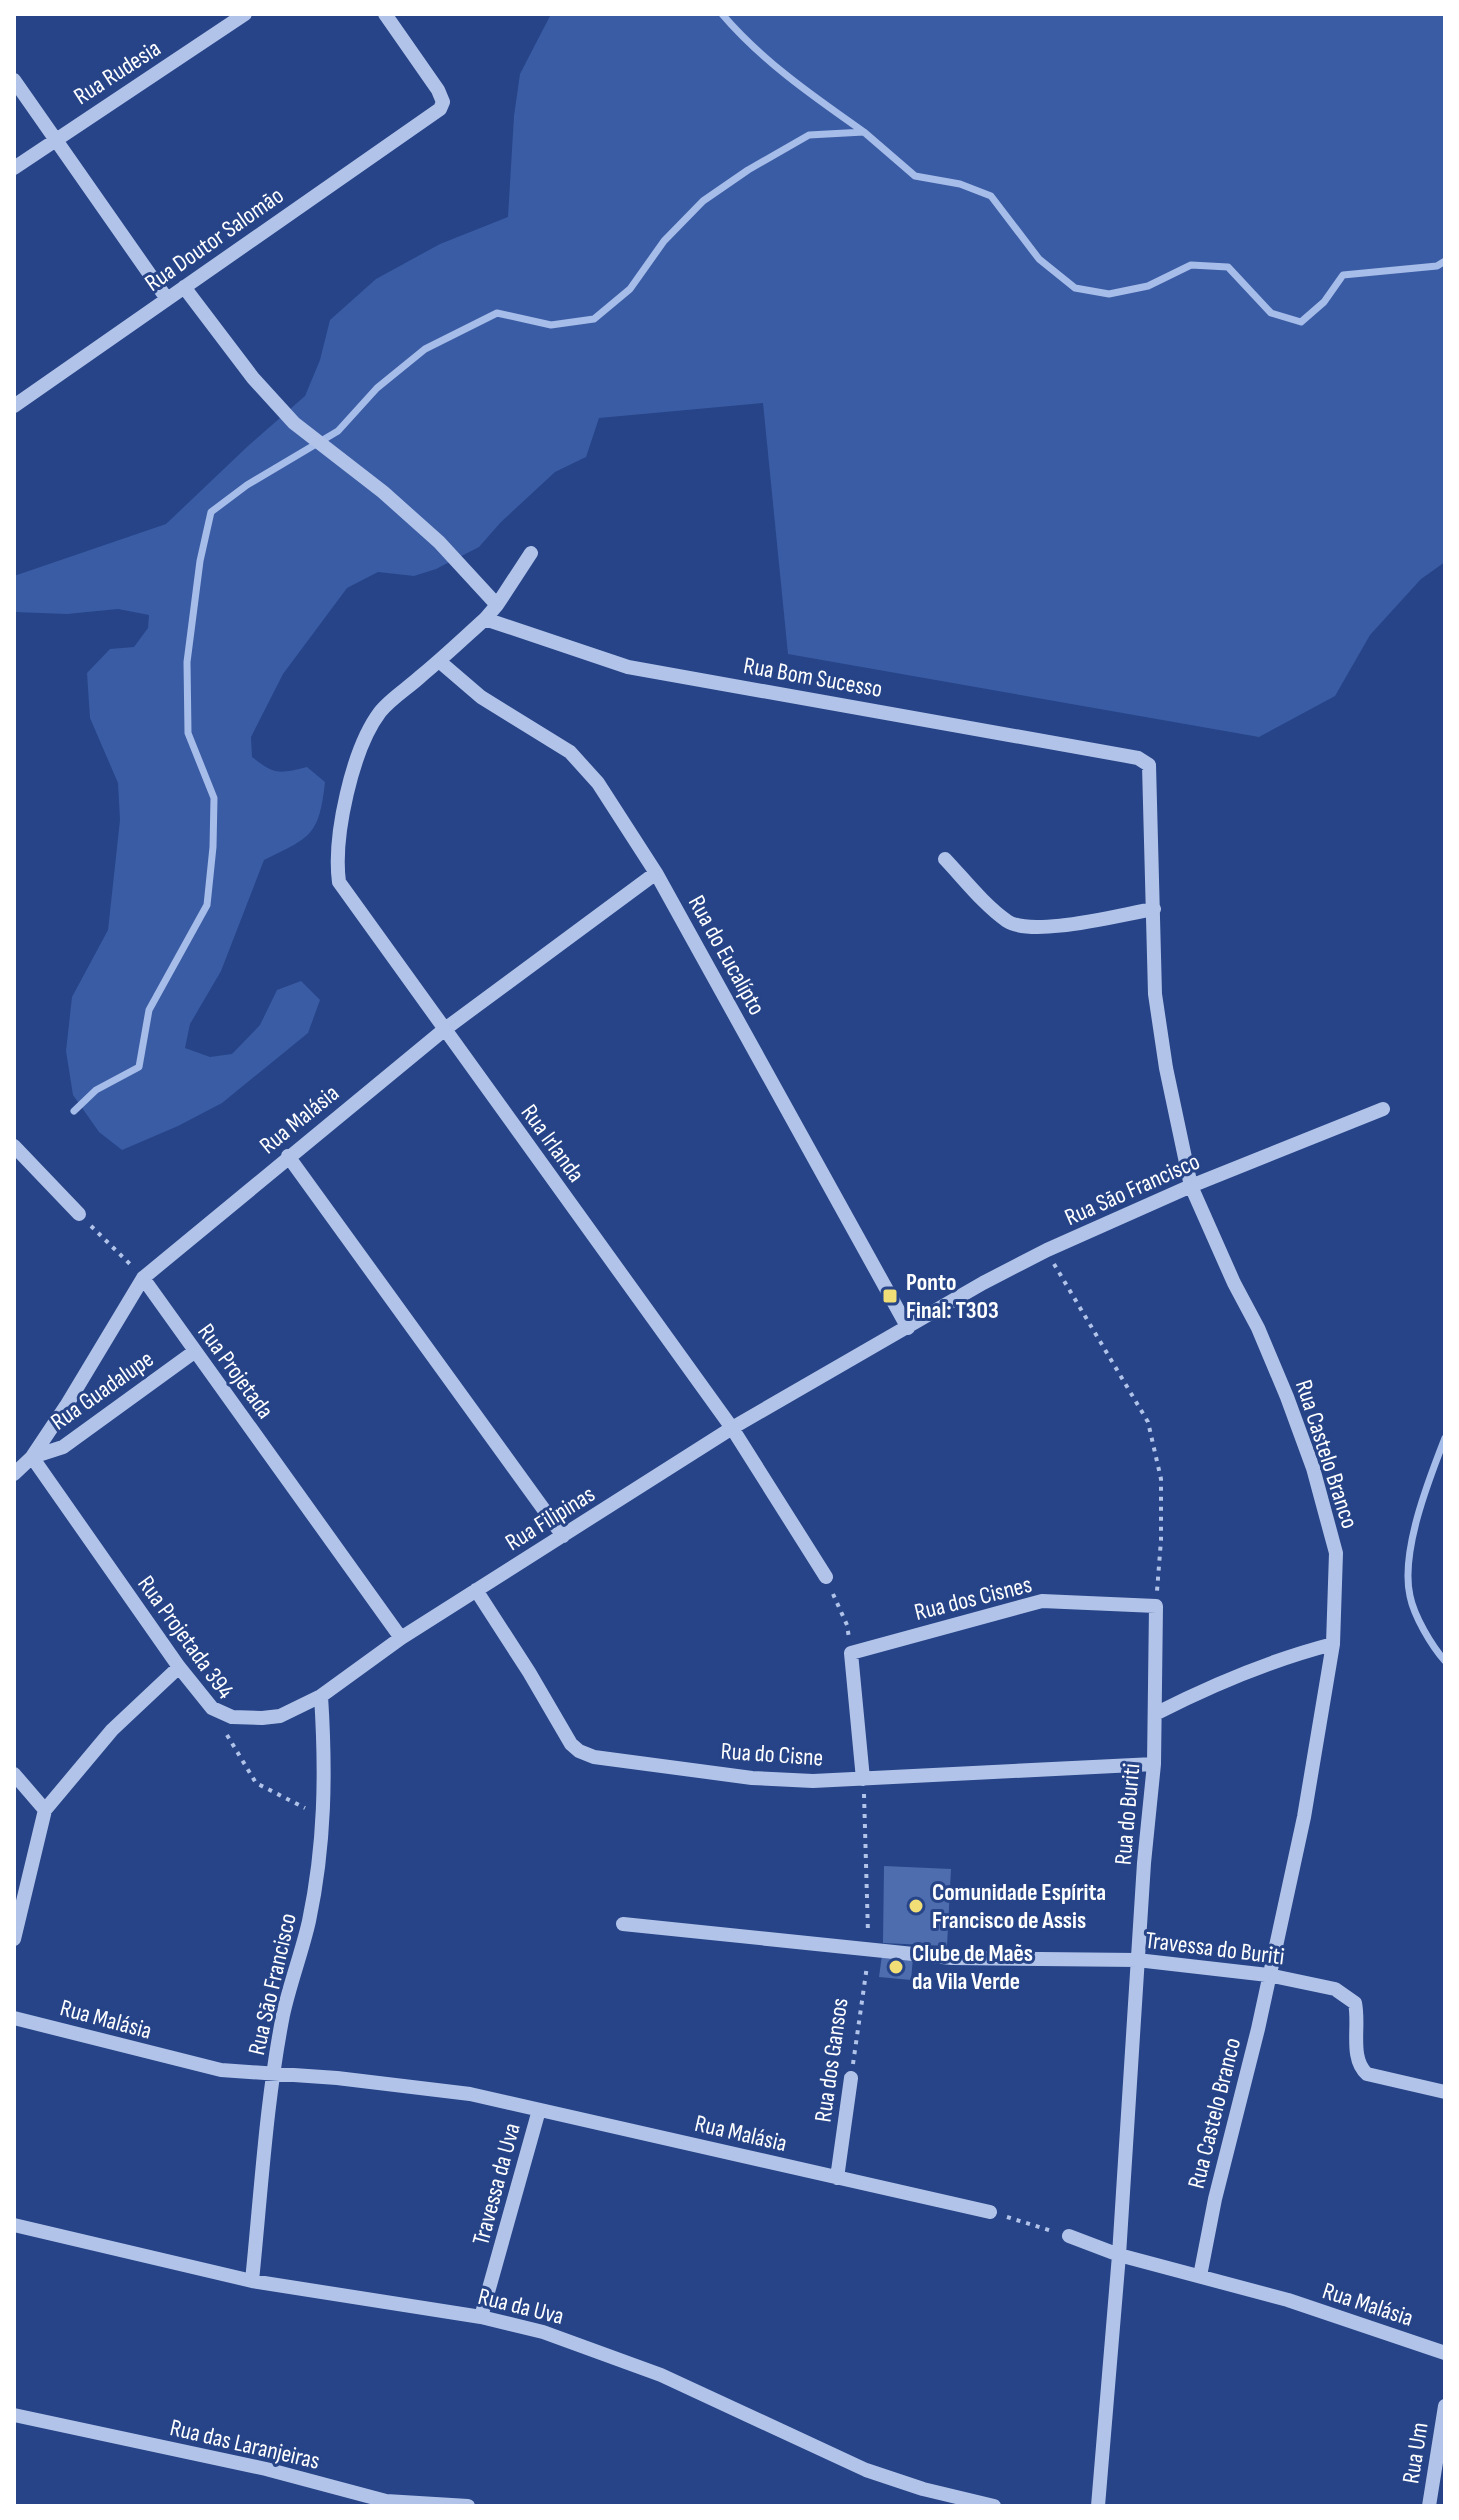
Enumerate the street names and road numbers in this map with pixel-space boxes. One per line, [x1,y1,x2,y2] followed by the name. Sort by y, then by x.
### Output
[69,34,166,111] street label: Rua Rudesia
[139,181,289,298] street label: Rua Doutor Salomão
[741,651,885,704] street label: Rua Bom Sucesso
[682,890,771,1020] street label: Rua do Eucalípto
[254,1079,345,1160] street label: Rua Malásia
[515,1099,591,1188] street label: Rua Irlanda
[1060,1147,1204,1232] street label: Rua São Francisco
[191,1318,280,1424] street label: Rua Projetada
[45,1344,159,1436] street label: Rua Guadalupe
[1289,1376,1364,1532] street label: Rua Castelo Branco
[500,1480,600,1557] street label: Rua Filipinas
[131,1570,240,1704] street label: Rua Projetada 394
[911,1570,1035,1627] street label: Rua dos Cisnes
[720,1736,824,1773] street label: Rua do Cisne
[1109,1762,1146,1866] street label: Rua do Buriti
[242,1910,303,2058] street label: Rua São Francisco
[1144,1926,1286,1971] street label: Travessa do Buriti
[57,1993,155,2046] street label: Rua Malásia
[808,1996,855,2124] street label: Rua dos Gansos
[1182,2035,1247,2192] street label: Rua Castelo Branco
[692,2109,790,2158] street label: Rua Malásia
[466,2120,527,2248] street label: Travessa da Uva
[1319,2276,1417,2333] street label: Rua Malásia
[475,2282,567,2331] street label: Rua da Uva
[167,2413,323,2476] street label: Rua das Laranjeiras
[1396,2420,1435,2486] street label: Rua Um

